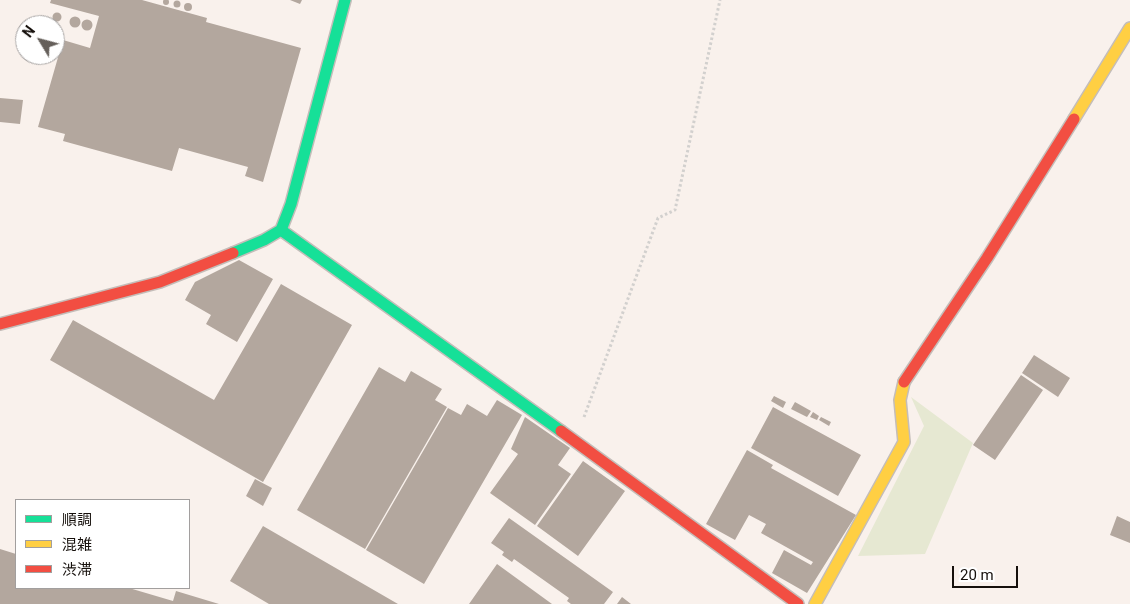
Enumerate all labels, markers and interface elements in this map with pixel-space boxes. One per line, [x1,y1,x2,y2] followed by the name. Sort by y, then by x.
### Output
[15,15,65,65] north arrow
[19,23,38,40] text: N
[15,499,190,589] legend
[62,511,92,529] text: 順調
[62,536,92,554] text: 混雑
[955,556,1021,588] scale bar
[62,561,92,579] text: 渋滞
[960,566,994,584] text: 20 m

